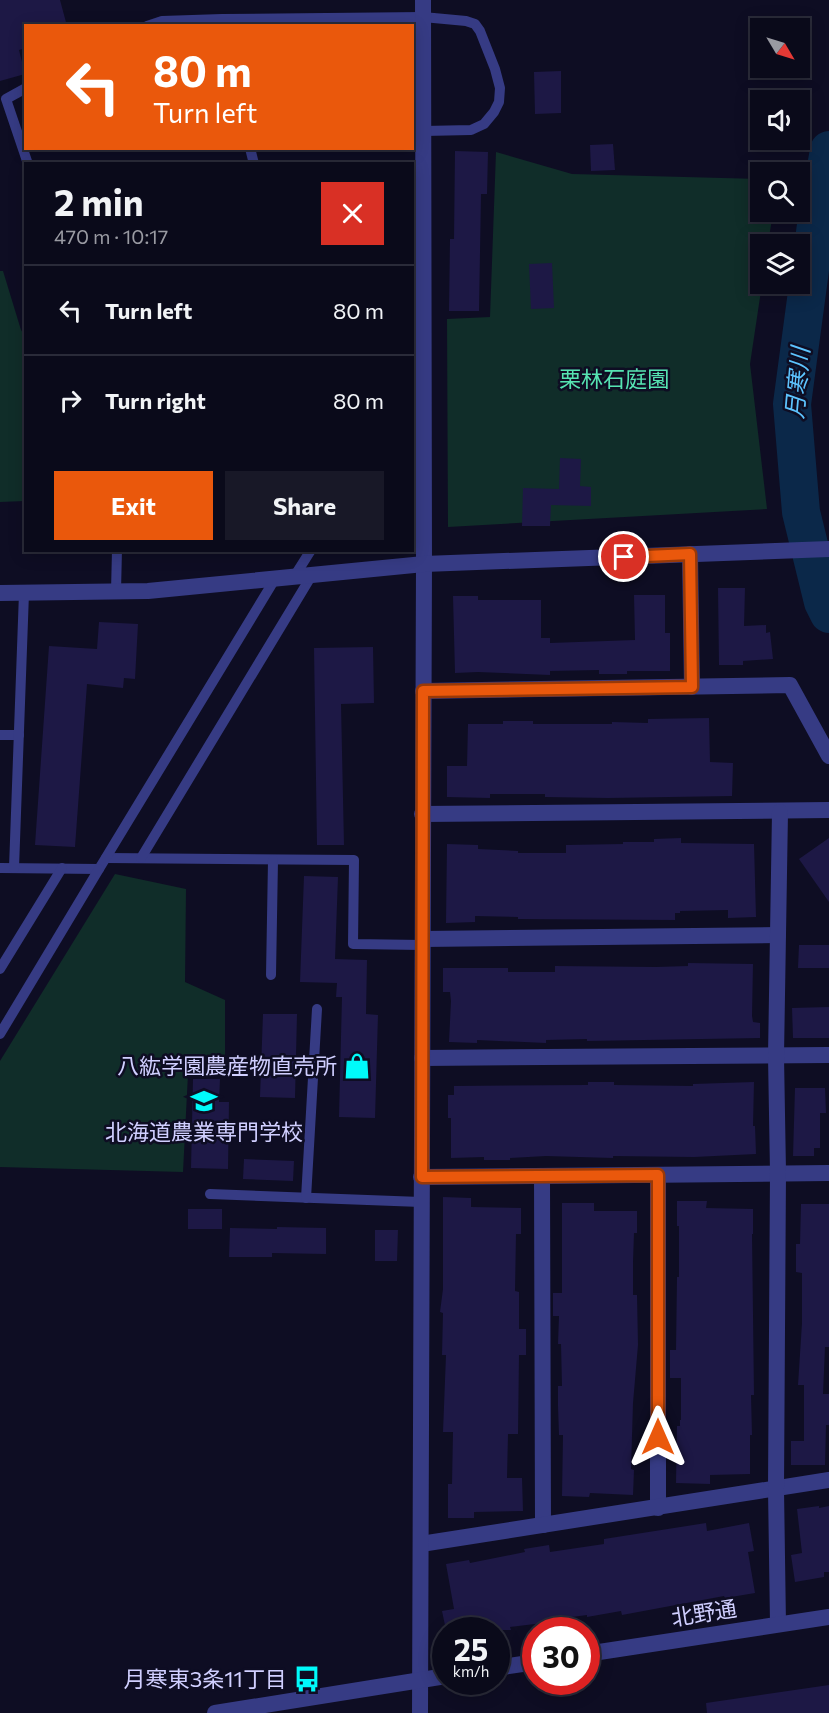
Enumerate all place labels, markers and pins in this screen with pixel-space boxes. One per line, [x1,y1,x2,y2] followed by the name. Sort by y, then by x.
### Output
[598,531,649,582] pin
[342,1051,372,1081] shop icon: 八紘学園農産物直売所
[117,1052,337,1079] place label: 八紘学園農産物直売所
[189,1086,219,1116] school or university icon: 北海道農業専門学校
[105,1118,303,1145] place label: 北海道農業専門学校
[292,1664,322,1694] bus stop icon: 月寒東3条11丁目
[124,1665,287,1692] place label: 月寒東3条11丁目

